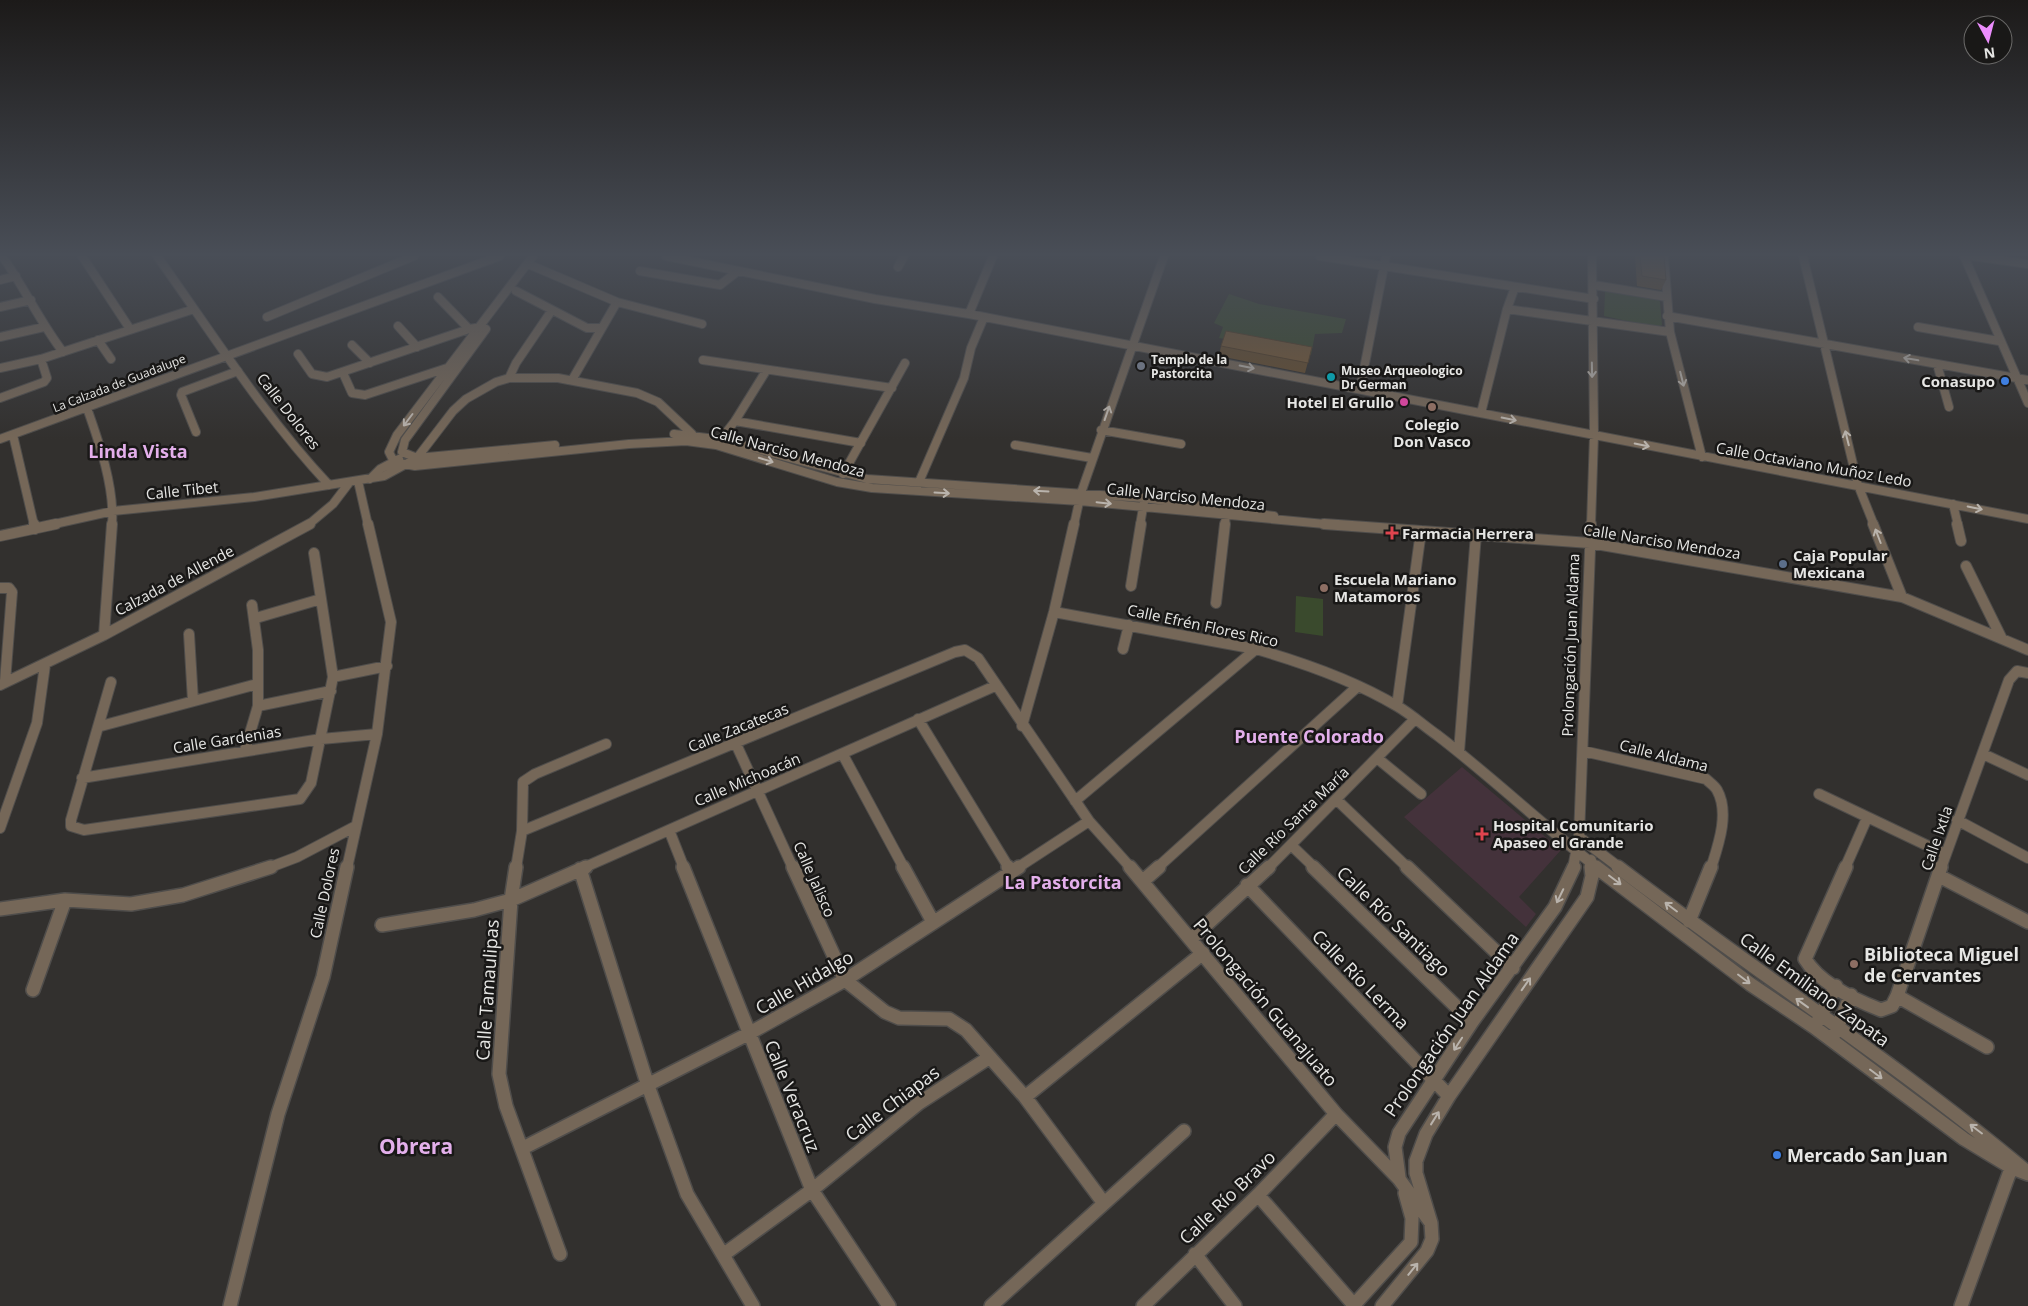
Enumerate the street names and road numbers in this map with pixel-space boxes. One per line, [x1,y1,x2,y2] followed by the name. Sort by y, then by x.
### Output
[50,350,188,416] street label: La Calzada de Guadalupe
[253,369,325,453] street label: Calle Dolores
[709,421,867,481] street label: Calle Narciso Mendoza
[1715,437,1913,491] street label: Calle Octaviano Muñoz Ledo
[145,476,219,504] street label: Calle Tibet
[1106,478,1266,514] street label: Calle Narciso Mendoza
[1582,519,1742,563] street label: Calle Narciso Mendoza
[111,540,237,620] street label: Calzada de Allende
[1557,553,1583,737] street label: Prolongación Juan Aldama
[1126,599,1280,651] street label: Calle Efrén Flores Rico
[685,698,791,756] street label: Calle Zacatecas
[172,721,282,757] street label: Calle Gardenias
[1618,734,1710,776] street label: Calle Aldama
[691,748,803,810] street label: Calle Michoacán
[1233,762,1353,878] street label: Calle Río Santa María
[1916,803,1956,873] street label: Calle Ixtla
[789,838,841,920] street label: Calle Jalisco
[305,846,343,940] street label: Calle Dolores
[1332,861,1456,981] street label: Calle Río Santiago
[1188,913,1344,1091] street label: Prolongación Guanajuato
[470,919,504,1061] street label: Calle Tamaulipas
[1307,924,1415,1034] street label: Calle Río Lerma
[1735,926,1895,1052] street label: Calle Emiliano Zapata
[1378,927,1524,1121] street label: Prolongación Juan Aldama
[751,944,857,1020] street label: Calle Hidalgo
[760,1036,826,1156] street label: Calle Veracruz
[840,1060,944,1146] street label: Calle Chiapas
[1174,1145,1280,1249] street label: Calle Río Bravo

